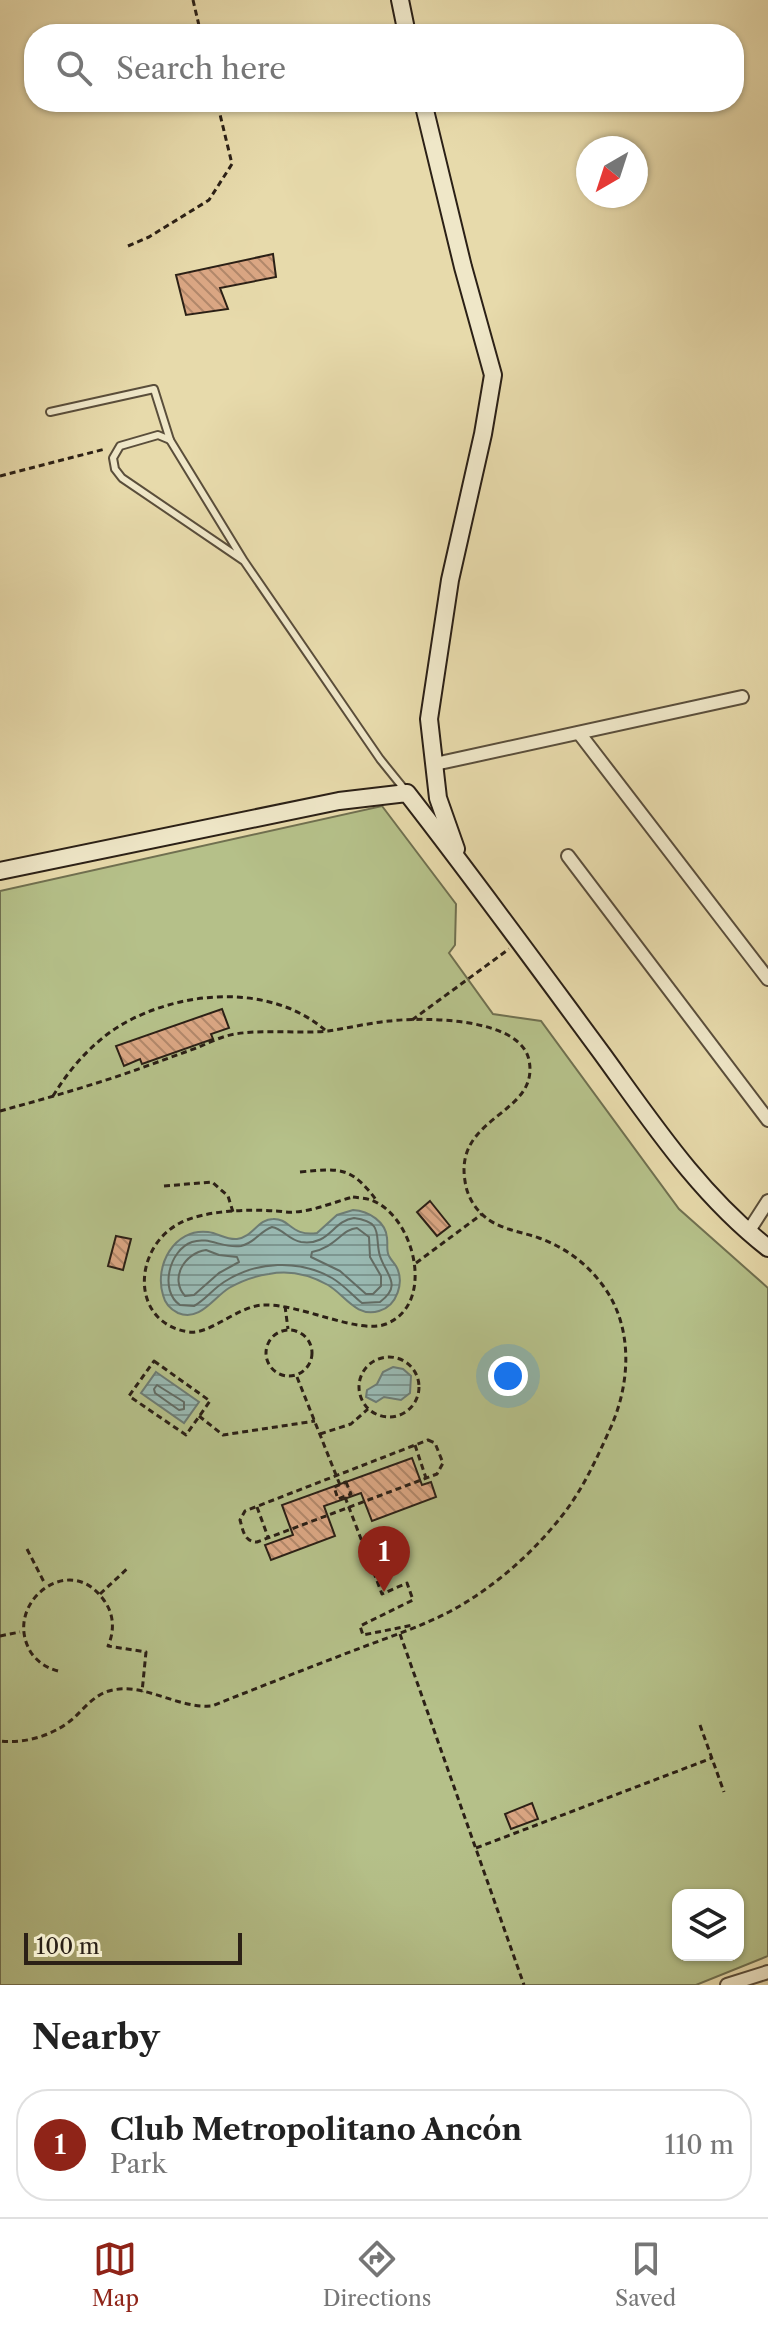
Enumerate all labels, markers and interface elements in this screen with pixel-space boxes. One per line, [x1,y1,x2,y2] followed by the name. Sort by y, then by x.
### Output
[24,24,744,112] search box
[52,46,96,90] icon: search
[116,50,286,87] text: Search here
[576,136,648,208] north arrow
[488,1356,528,1396] your location
[358,1526,410,1592] pin: 1
[672,1889,744,1961] map controls
[672,1889,744,1961] button: layers
[24,1929,242,1965] scale bar
[36,1933,99,1960] text: 100 m
[32,2016,160,2058] text: Nearby
[110,2111,522,2148] text: Club Metropolitano Ancón
[54,2129,66,2161] text: 1
[665,2129,734,2161] text: 110 m
[110,2148,167,2180] text: Park
[92,2237,139,2312] tab: Map
[323,2237,431,2312] tab: Directions
[615,2237,676,2312] tab: Saved

